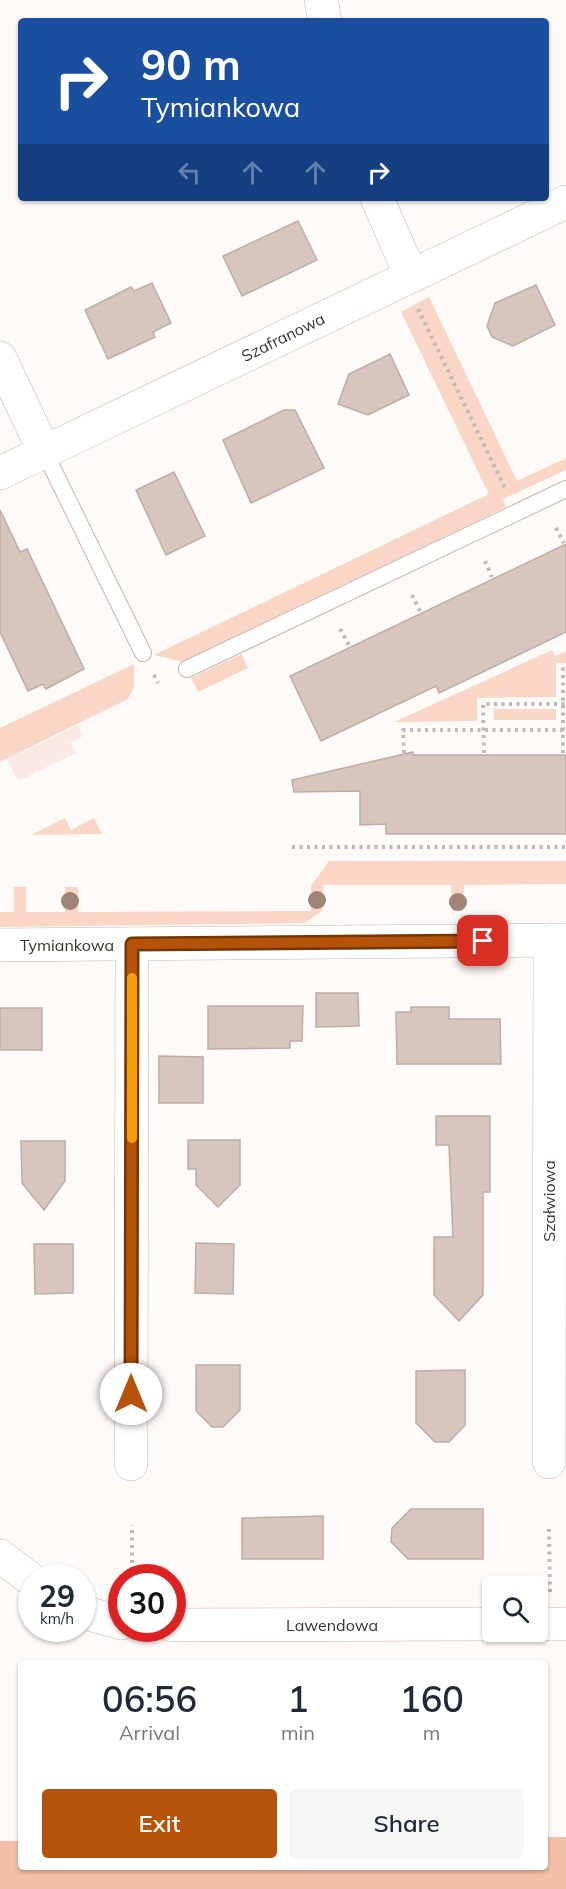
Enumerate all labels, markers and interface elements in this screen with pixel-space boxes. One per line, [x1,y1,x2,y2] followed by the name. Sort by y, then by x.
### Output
[141,38,241,91] text: 90 m
[42,42,120,120] icon: right
[141,90,300,124] text: Tymiankowa
[173,156,206,189] icon: left
[236,156,269,189] icon: ahead
[299,156,332,189] icon: ahead
[362,156,395,189] icon: right
[238,308,328,366] street label: Szafranowa
[457,915,508,966] pin
[466,924,499,957] icon: arrive
[20,935,114,955] street label: Tymiankowa
[539,1160,559,1242] street label: Szałwiowa
[99,1362,163,1426] position arrow
[108,1564,186,1642] speed limit sign: 30
[482,1576,548,1642] map controls
[482,1576,548,1642] button: search
[39,1577,75,1615] text: 29
[40,1609,74,1628] text: km/h
[286,1615,378,1635] street label: Lawendowa
[102,1676,197,1721] text: 06:56
[287,1676,309,1721] text: 1
[399,1676,464,1721] text: 160
[119,1720,180,1745] text: Arrival
[281,1720,315,1745] text: min
[423,1720,440,1745] text: m
[42,1789,277,1858] button: Exit
[289,1789,524,1858] button: Share

